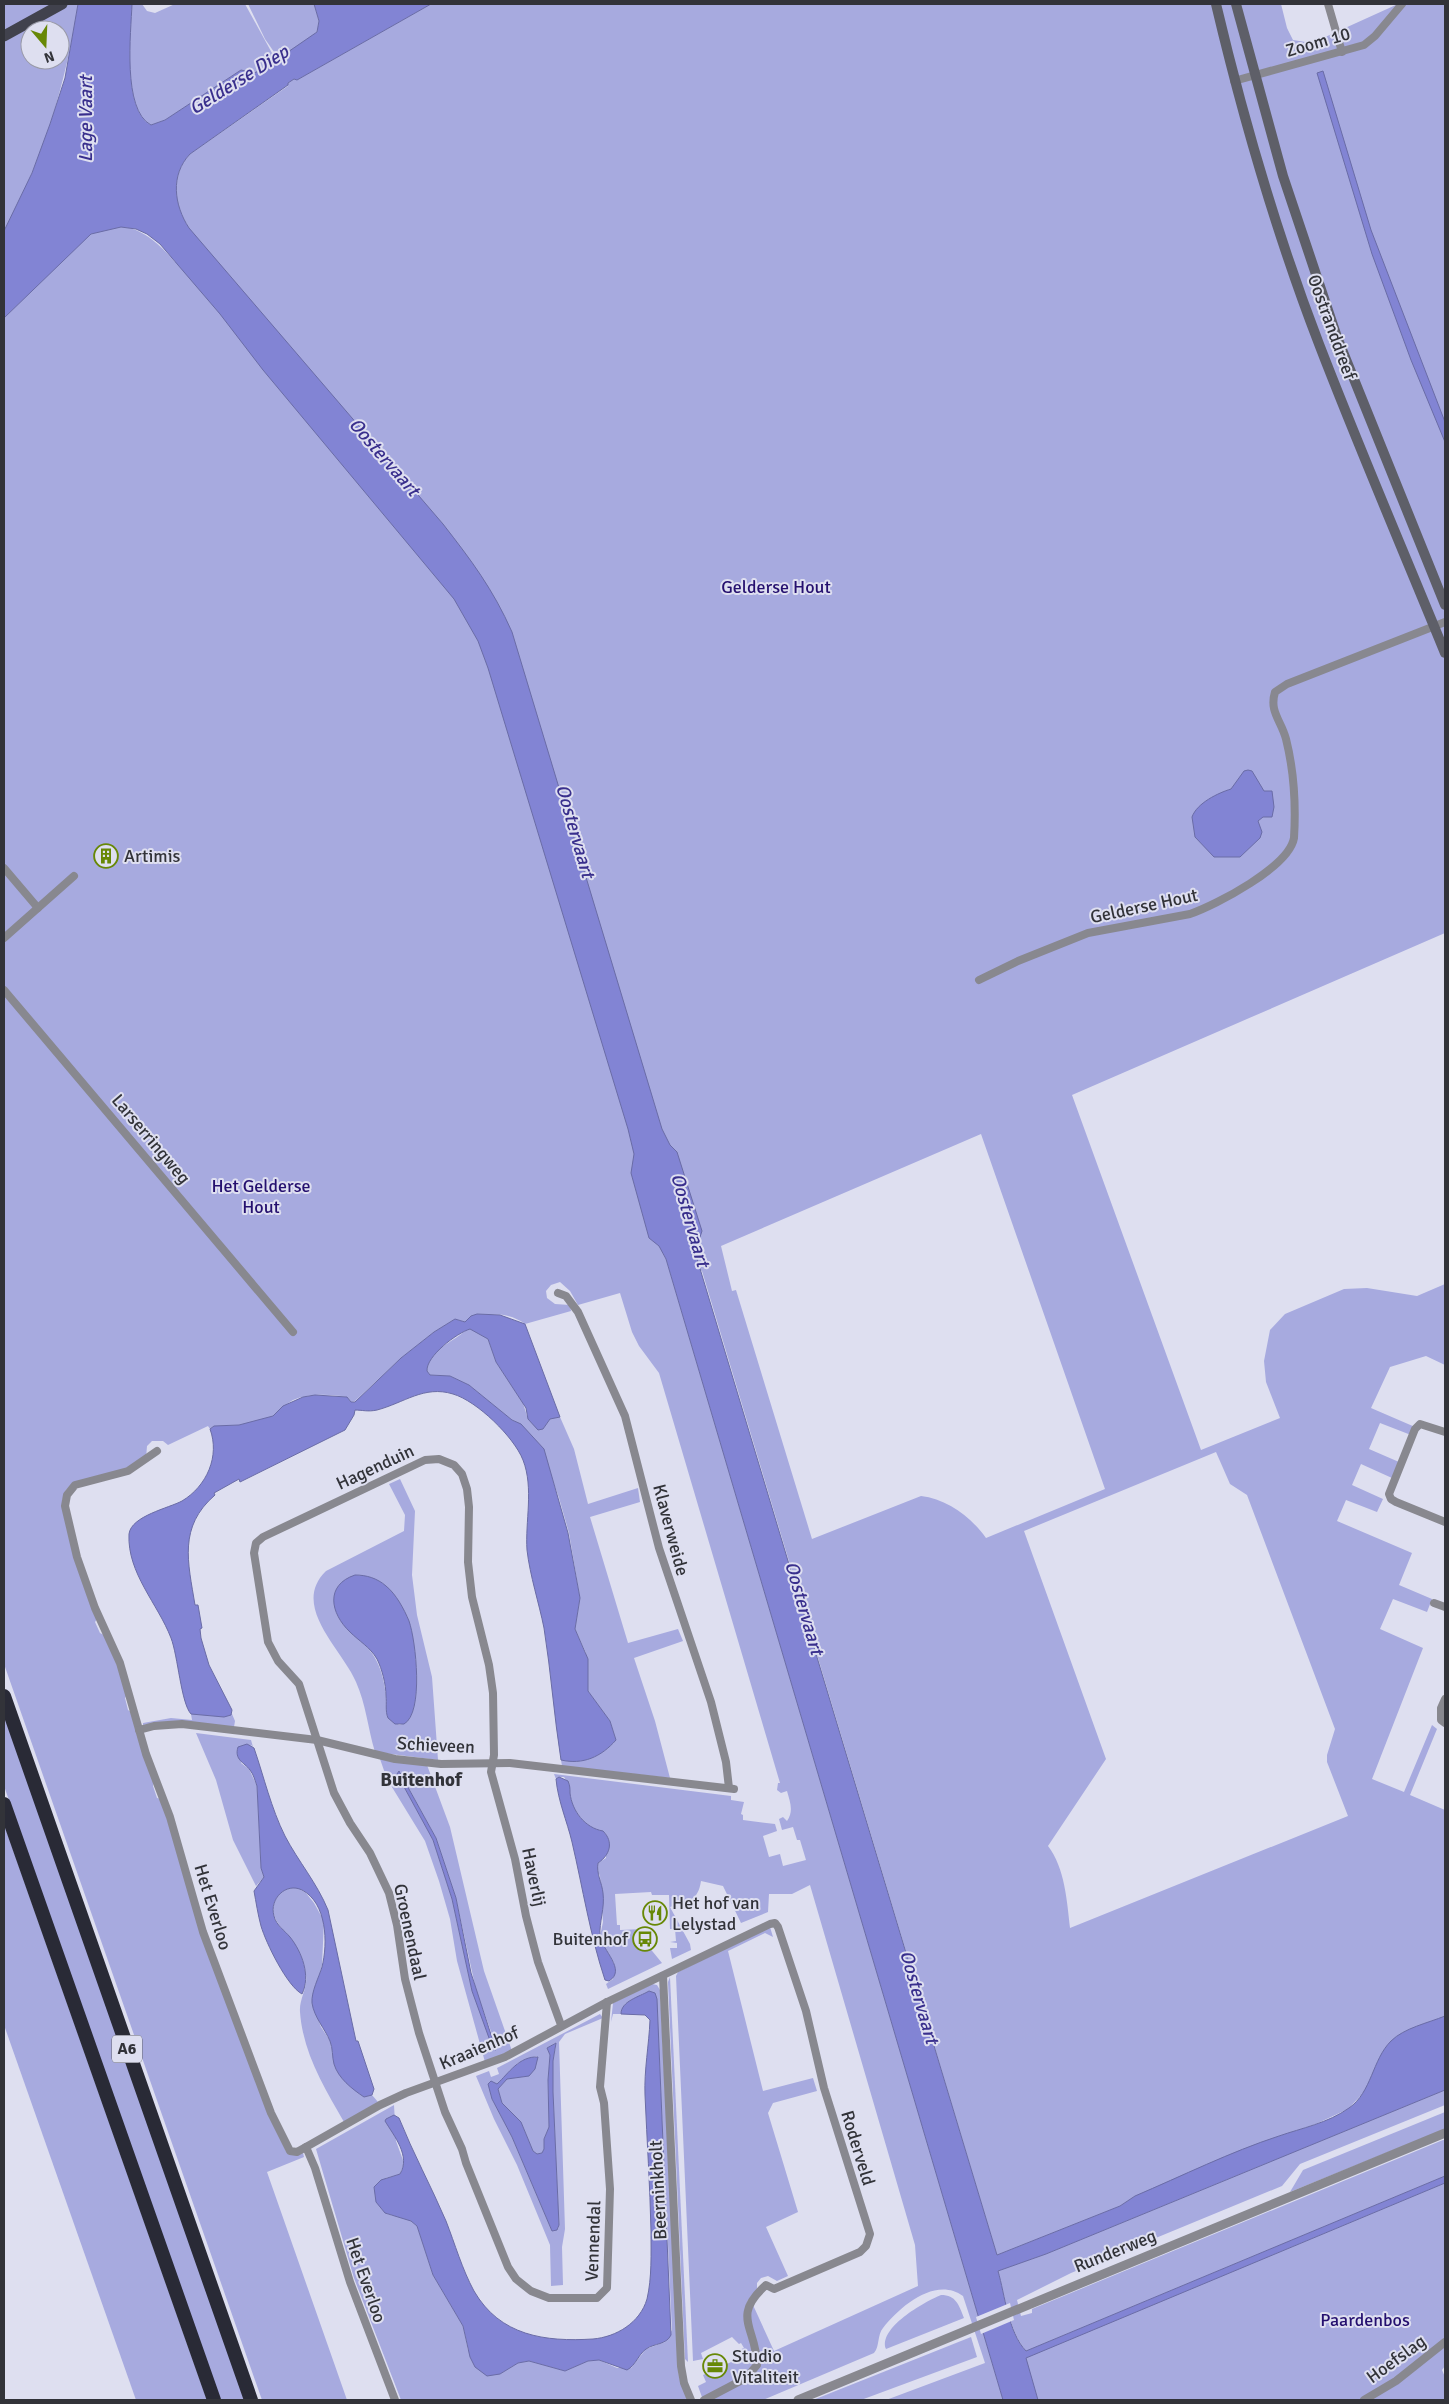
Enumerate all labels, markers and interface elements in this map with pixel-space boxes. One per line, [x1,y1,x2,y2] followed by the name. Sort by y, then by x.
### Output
[20,20,70,70] north arrow
[1283,22,1353,62] street label: Zoom 10
[185,39,294,120] water label: Gelderse Diep
[42,47,56,66] text: N
[74,73,98,162] water label: Lage Vaart
[1303,271,1362,383] street label: Oostranddreef
[343,413,426,503] water label: Oostervaart
[721,576,831,598] park label: Gelderse Hout
[550,781,600,883] water label: Oostervaart
[93,843,119,869] building icon: Artimis
[124,845,181,867] place label: Artimis
[1088,884,1200,928] street label: Gelderse Hout
[107,1089,195,1189] street label: Larserringweg
[665,1170,715,1272] water label: Oostervaart
[211,1175,311,1218] park label: Het Gelderse Hout
[332,1439,418,1495] street label: Hagenduin
[648,1482,694,1578] street label: Klaverweide
[779,1558,829,1660] water label: Oostervaart
[397,1732,475,1758] street label: Schieveen
[380,1768,463,1792] district label: Buitenhof
[517,1846,551,1908] street label: Haverlij
[190,1861,236,1953] street label: Het Everloo
[389,1882,431,1982] street label: Groenendaal
[672,1892,760,1935] place label: Het hof van Lelystad
[642,1900,668,1926] restaurant icon: Het hof van Lelystad
[632,1926,658,1952] bus stop icon: Buitenhof
[553,1928,629,1950] place label: Buitenhof
[894,1947,944,2049] water label: Oostervaart
[436,2021,523,2075] street label: Kraaienhof
[112,2036,142,2062] road number: A6
[836,2108,880,2188] street label: Roderveld
[644,2140,672,2240] street label: Beerninkholt
[581,2200,605,2282] street label: Vennendal
[1071,2225,1159,2277] street label: Runderweg
[341,2234,391,2326] street label: Het Everloo
[1320,2309,1410,2331] park label: Paardenbos
[1362,2330,1430,2388] street label: Hoefslag
[732,2345,799,2388] place label: Studio Vitaliteit
[702,2353,728,2379] office icon: Studio Vitaliteit

